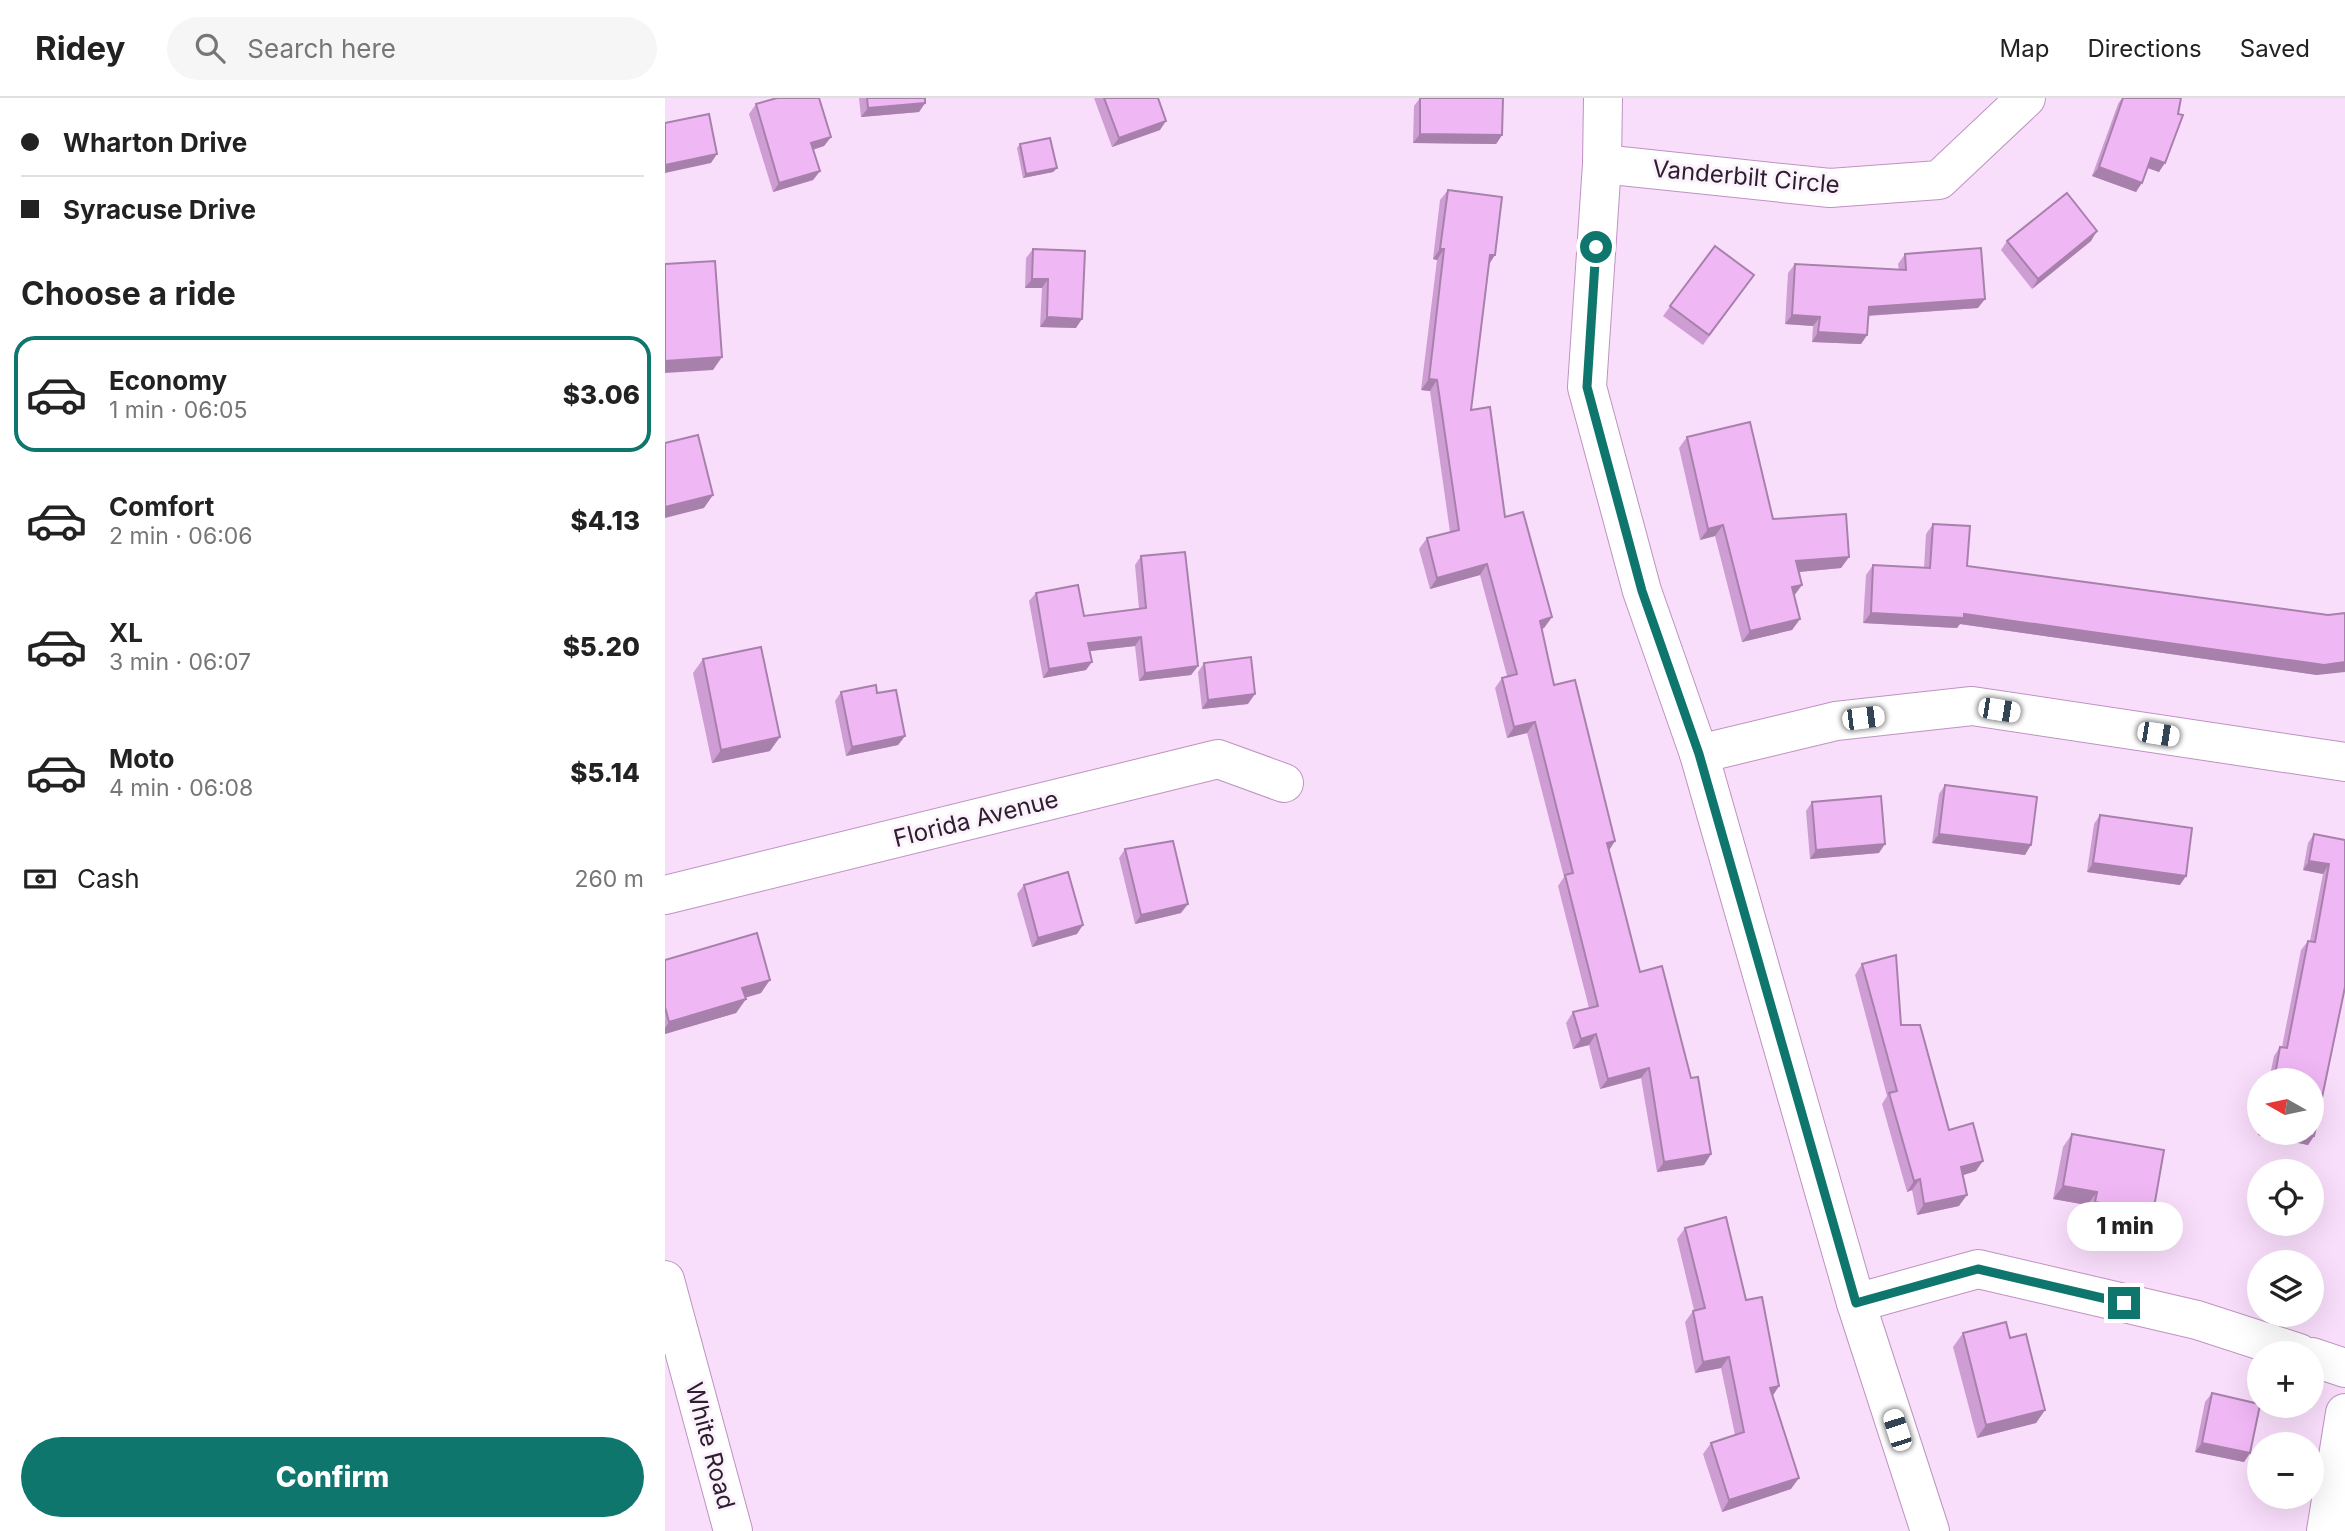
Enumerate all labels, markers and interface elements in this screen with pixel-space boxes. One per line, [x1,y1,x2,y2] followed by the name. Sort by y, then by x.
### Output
[167,17,657,80] search box
[35,28,125,68] text: Ridey
[191,29,229,67] icon: search
[247,33,396,64] text: Search here
[2000,34,2049,63] text: Map
[2087,34,2202,63] text: Directions
[2240,34,2310,63] text: Saved
[63,127,247,158] text: Wharton Drive
[1651,154,1841,199] street label: Vanderbilt Circle
[63,194,256,225] text: Syracuse Drive
[1580,231,1612,263] route start
[21,274,236,313] text: Choose a ride
[25,363,88,426] icon: car
[109,365,227,396] text: Economy
[563,379,640,410] text: $3.06
[109,396,248,424] text: 1 min · 06:05
[25,489,88,552] icon: car
[109,491,214,522] text: Comfort
[570,505,640,536] text: $4.13
[109,522,253,550] text: 2 min · 06:06
[25,615,88,678] icon: car
[109,617,143,648] text: XL
[563,631,640,662] text: $5.20
[109,648,251,676] text: 3 min · 06:07
[1977,696,2022,724] car
[1841,705,1886,731] car
[2136,720,2181,748] car
[25,741,88,804] icon: car
[109,743,174,774] text: Moto
[570,757,640,788] text: $5.14
[109,774,253,802] text: 4 min · 06:08
[890,784,1061,853] street label: Florida Avenue
[21,860,59,898] icon: cash
[77,863,140,894] text: Cash
[575,865,644,893] text: 260 m
[2247,1068,2324,1144] north arrow
[2247,1068,2324,1509] map controls
[2247,1159,2324,1236] button: locate
[2066,1202,2182,1250] callout: 1 min
[2096,1212,2154,1240] text: 1 min
[2247,1250,2324,1327] button: layers
[2108,1287,2140,1319] route end
[2247,1341,2324,1418] button: +
[680,1379,741,1512] street label: White Road
[1881,1407,1914,1453] car
[2247,1432,2324,1509] button: −
[21,1437,644,1517] button: Confirm

